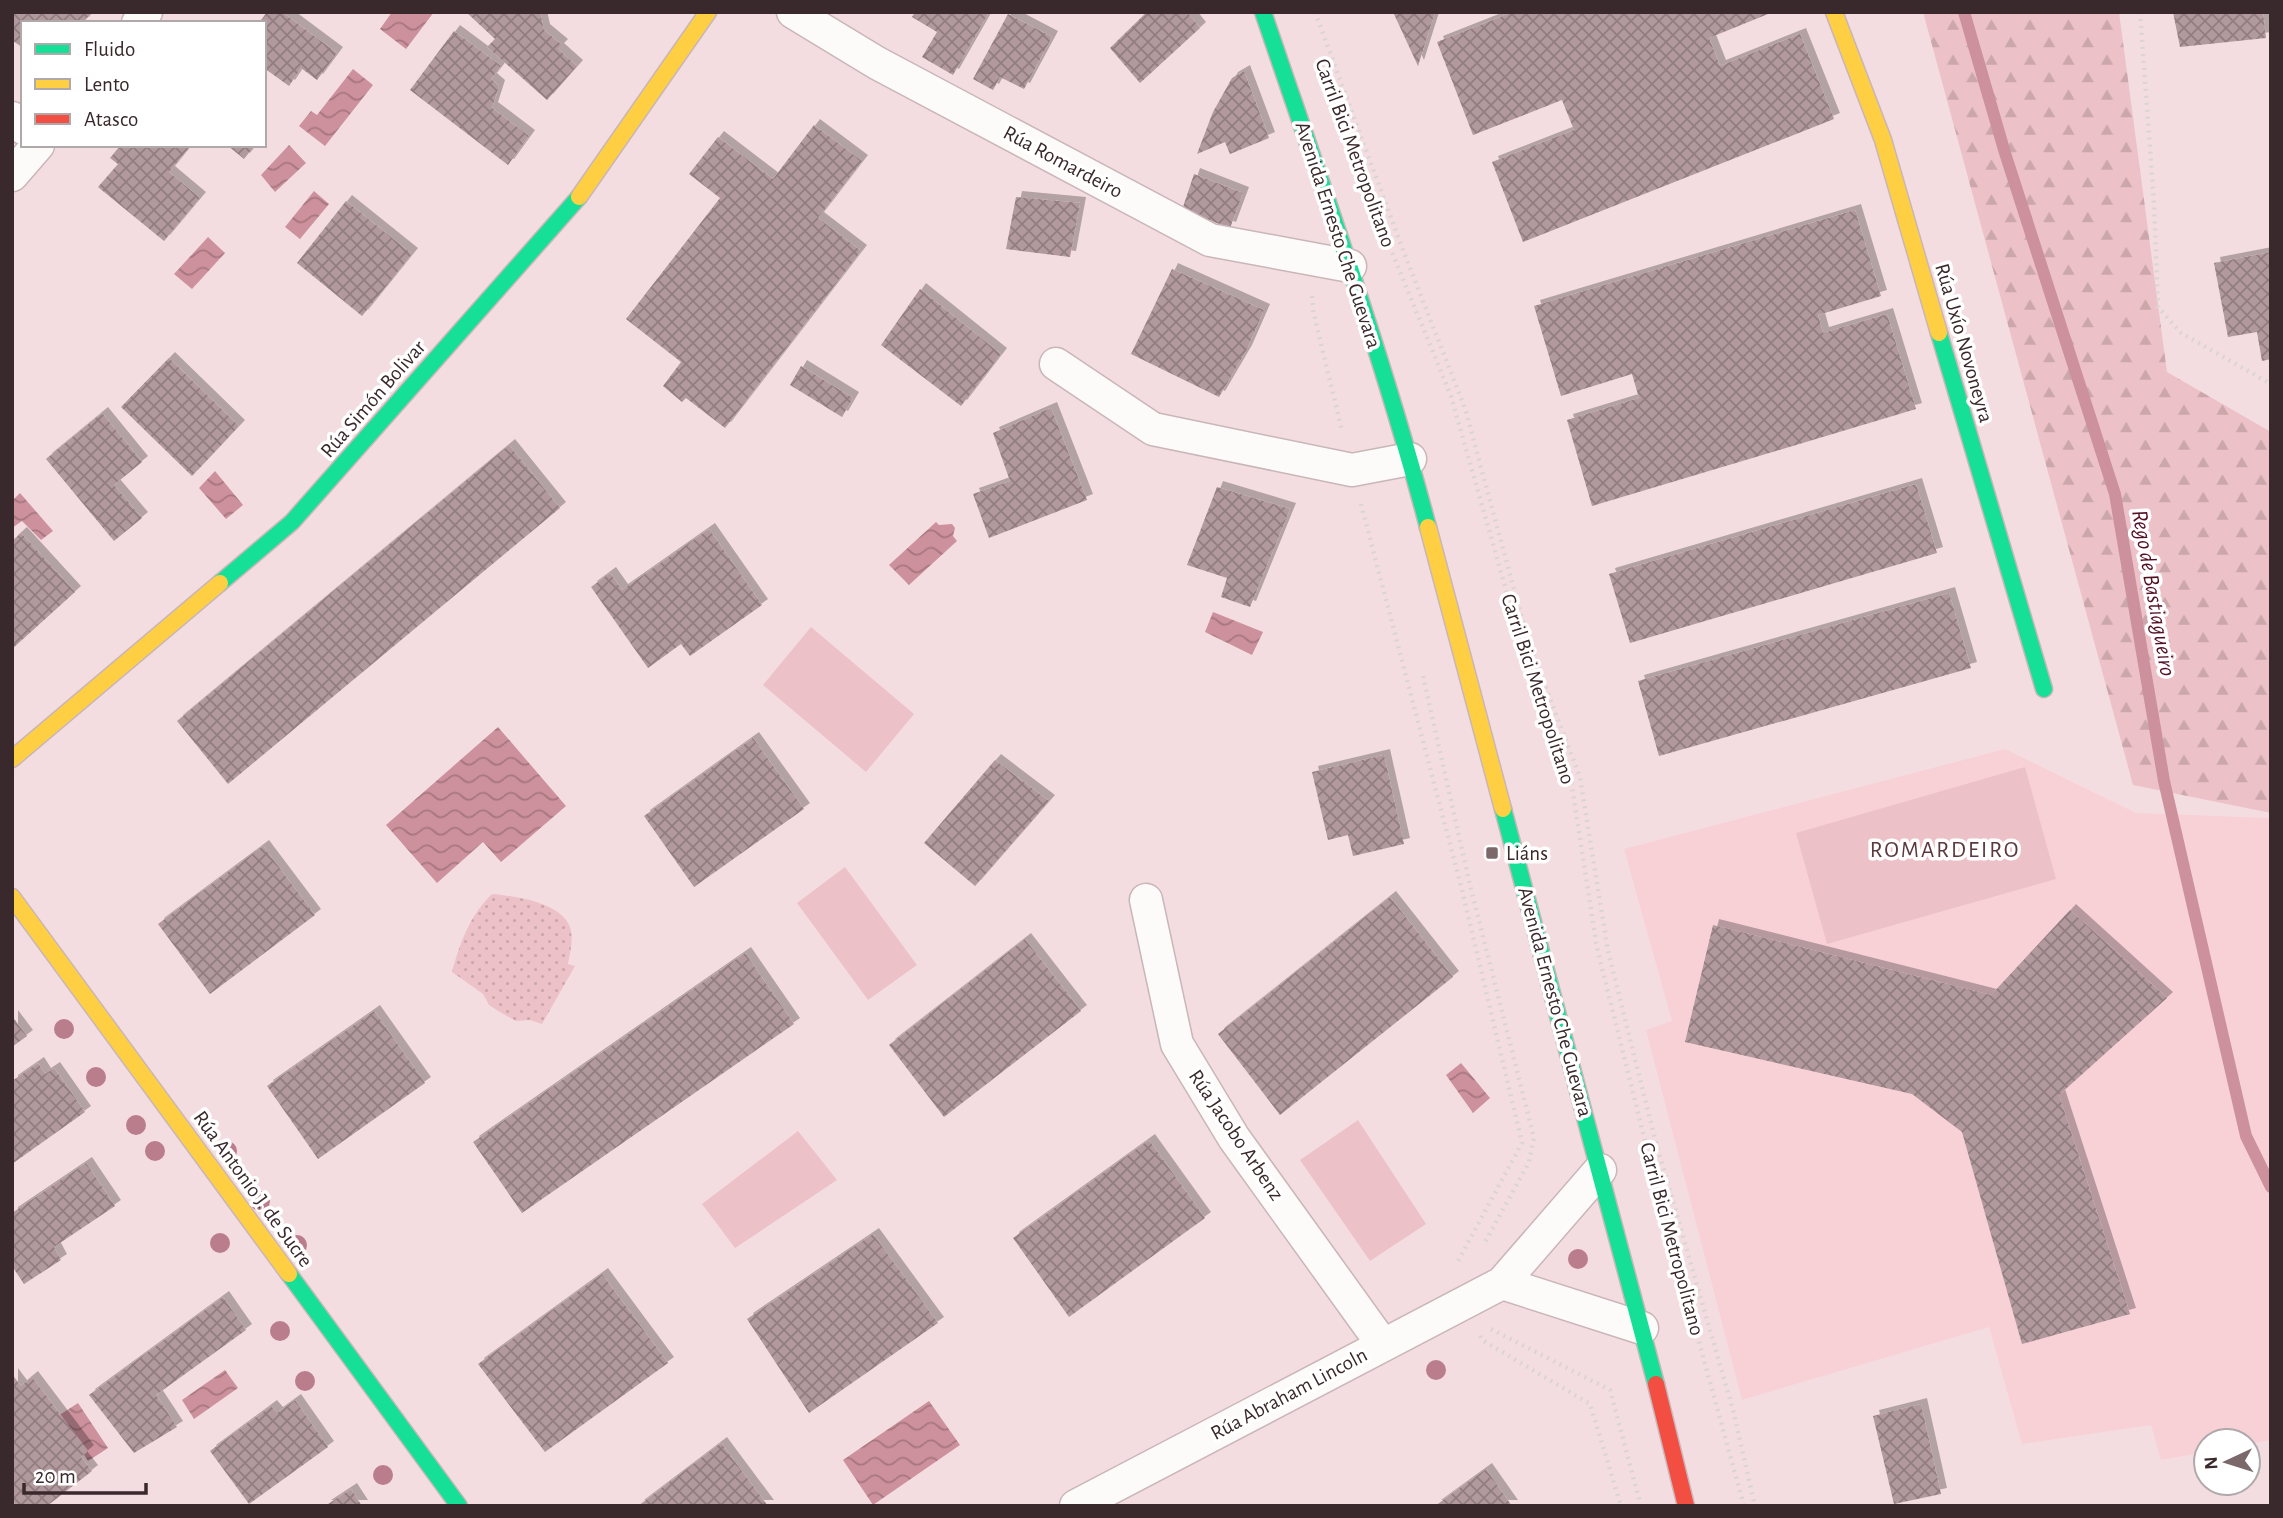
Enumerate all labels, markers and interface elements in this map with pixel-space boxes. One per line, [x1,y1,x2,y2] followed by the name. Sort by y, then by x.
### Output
[21,21,266,147] legend
[84,39,135,60] text: Fluido
[1311,56,1399,250] street label: Carril Bici Metropolitano
[84,74,130,95] text: Lento
[84,109,138,130] text: Atasco
[1291,119,1385,351] street label: Avenida Ernesto Che Guevara
[1000,122,1126,202] street label: Rúa Romardeiro
[1931,261,1997,425] street label: Rúa Uxío Novoneyra
[317,336,430,462] street label: Rúa Simón Bolivar
[2127,508,2179,678] water label: Rego de Bastiagueiro
[1497,591,1579,787] street label: Carril Bici Metropolitano
[1870,839,2020,862] district label: ROMARDEIRO
[1506,843,1548,864] place label: Liáns
[1484,845,1500,861] marker: Liáns
[1514,885,1596,1119] street label: Avenida Ernesto Che Guevara
[1185,1066,1287,1204] street label: Rúa Jacobo Arbenz
[189,1107,317,1271] street label: Rúa Antonio J. de Sucre
[1636,1140,1708,1338] street label: Carril Bici Metropolitano
[1207,1344,1371,1444] street label: Rúa Abraham Lincoln
[2192,1427,2262,1497] north arrow
[24,1452,147,1496] scale bar
[2202,1456,2221,1470] text: N
[35,1466,76,1487] text: 20 m

